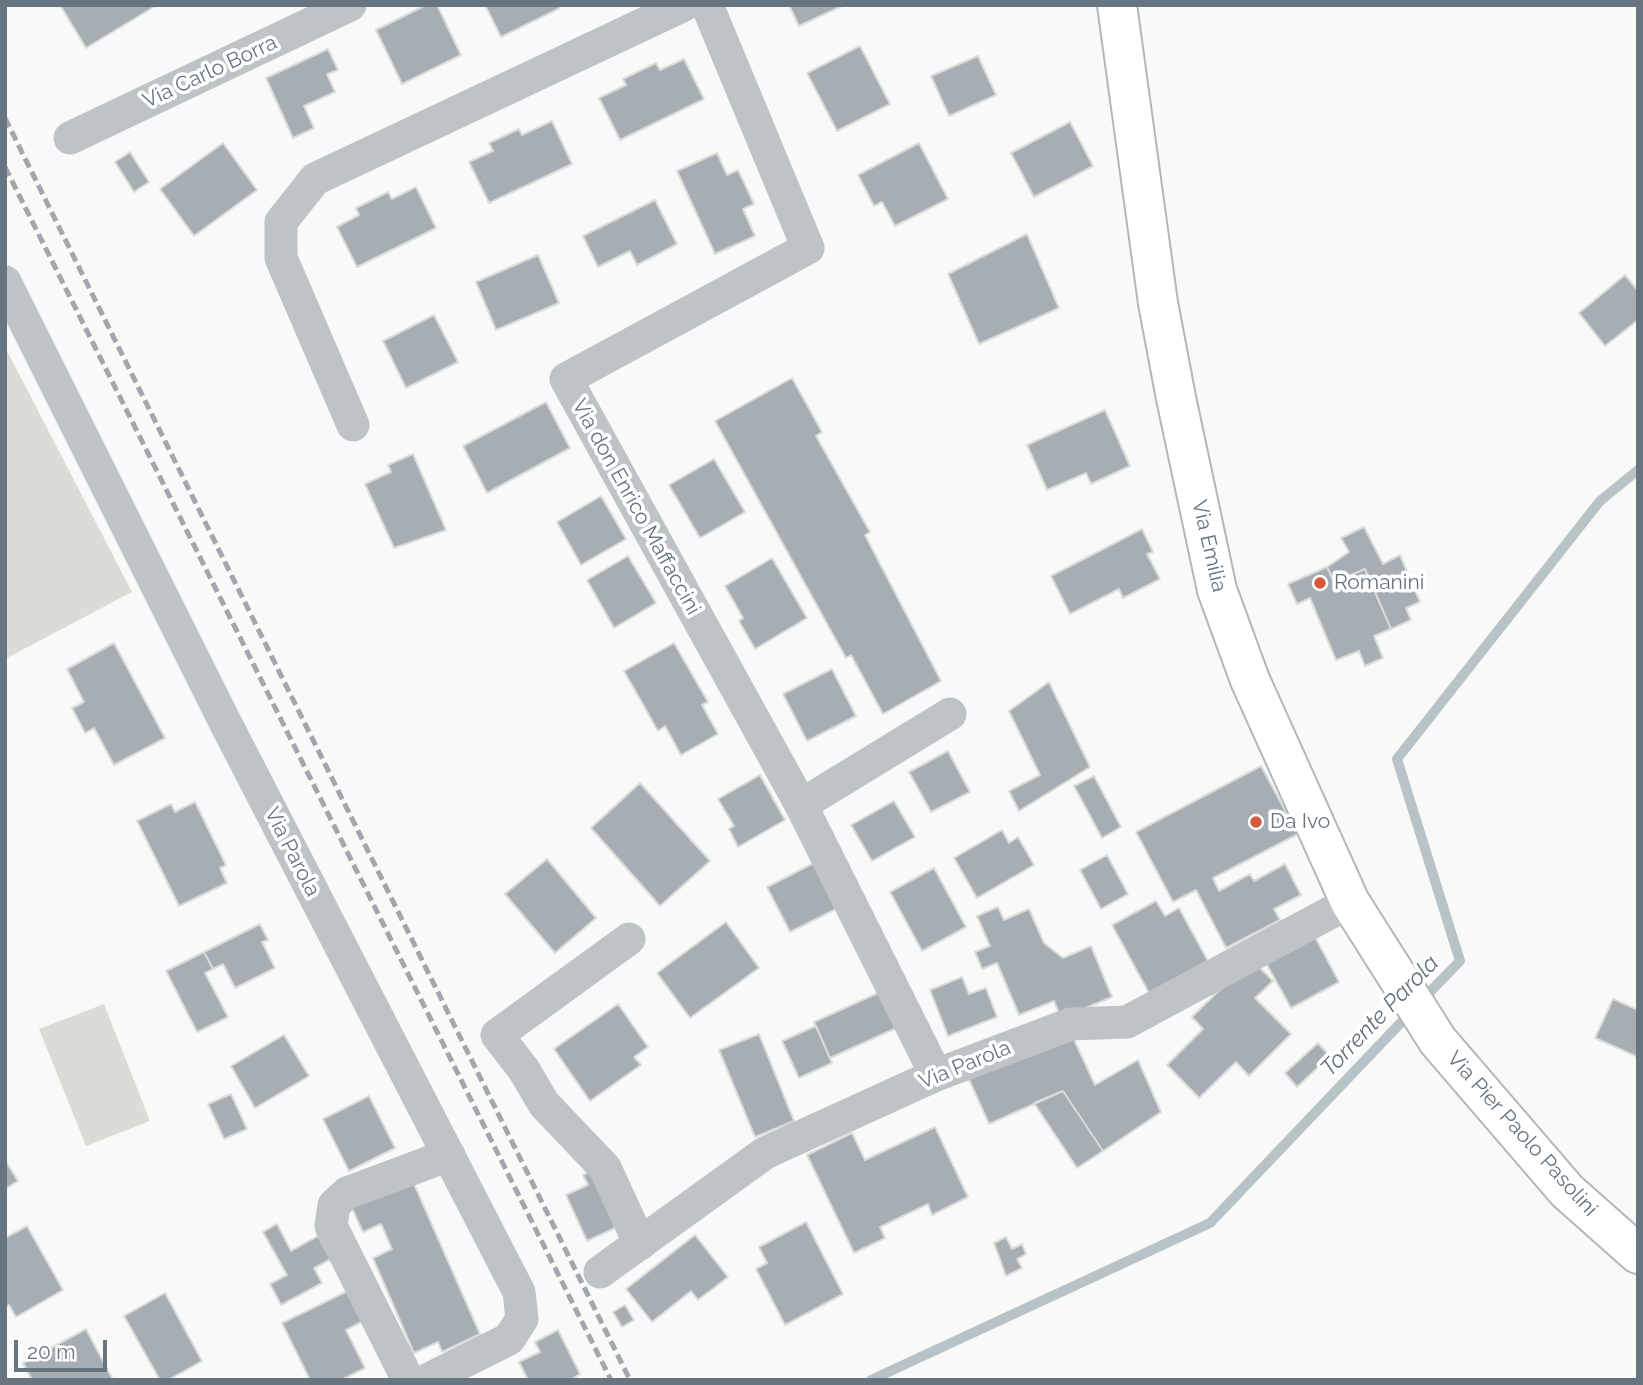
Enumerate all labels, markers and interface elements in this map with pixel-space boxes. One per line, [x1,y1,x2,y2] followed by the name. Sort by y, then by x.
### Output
[139,30,281,114] street label: Via Carlo Borra
[566,395,706,619] street label: Via don Enrico Maffaccini
[1186,497,1232,595] street label: Via Emilia
[1334,570,1424,596] place label: Romanini
[1312,575,1328,591] marker: Romanini
[259,803,325,901] street label: Via Parola
[1270,809,1330,835] place label: Da Ivo
[1248,814,1264,830] marker: Da Ivo
[1315,950,1445,1082] water label: Torrente Parola
[915,1035,1015,1095] street label: Via Parola
[1441,1046,1603,1222] street label: Via Pier Paolo Pasolini
[18,1326,110,1370] scale bar
[27,1339,75,1364] text: 20 m

